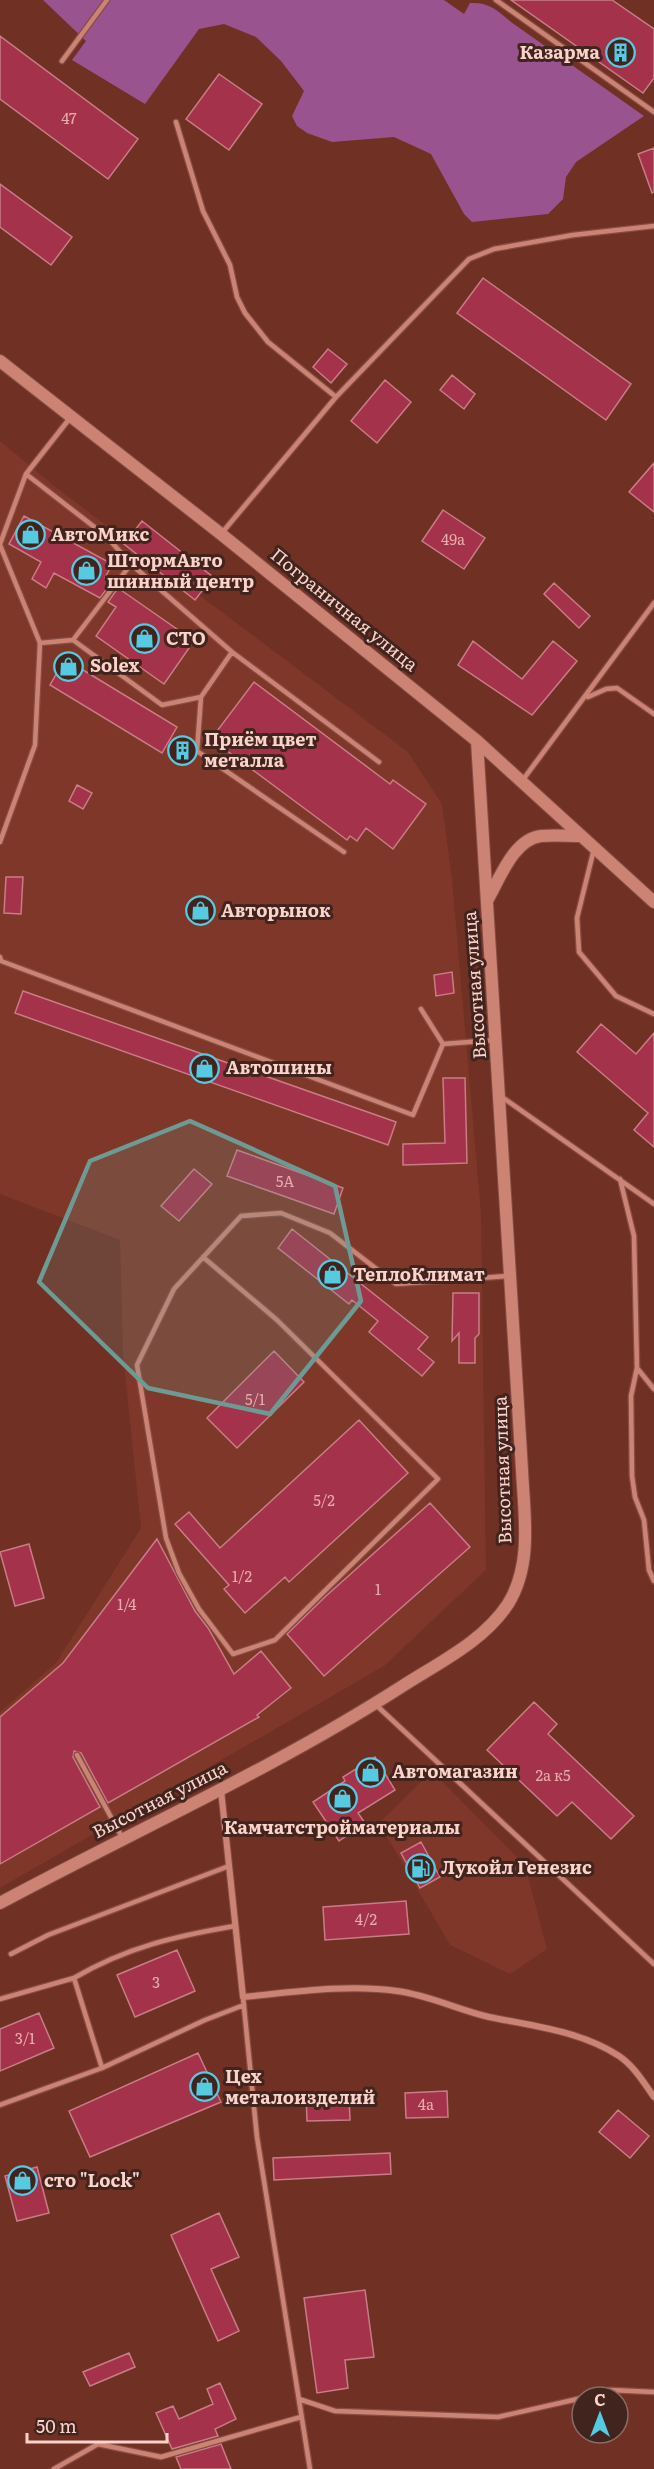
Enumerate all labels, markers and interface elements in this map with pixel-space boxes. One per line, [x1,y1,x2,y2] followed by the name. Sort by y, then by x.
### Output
[605,37,637,69] building icon: Казарма
[520,38,601,65] place label: Казарма
[61,106,77,129] house number: 47
[14,519,46,551] shop icon: АвтоМикс
[51,520,149,547] place label: АвтоМикс
[441,527,466,550] house number: 49а
[265,541,425,677] street label: Пограничная улица
[107,546,254,594] place label: ШтормАвто шинный центр
[70,555,102,587] shop icon: ШтормАвто шинный центр
[129,623,161,655] shop icon: СТО
[166,624,206,651] place label: СТО
[53,650,85,682] shop icon: Solex
[90,651,140,678] place label: Solex
[204,725,317,773] place label: Приём цвет металла
[167,734,199,766] building icon: Приём цвет металла
[184,895,216,927] shop icon: Авторынок
[221,896,331,923] place label: Авторынок
[455,910,492,1060] street label: Высотная улица
[189,1052,221,1084] shop icon: Автошины
[226,1053,332,1080] place label: Автошины
[276,1169,294,1192] house number: 5А
[316,1259,348,1291] shop icon: ТеплоКлимат
[353,1260,485,1287] place label: ТеплоКлимат
[245,1387,265,1410] house number: 5/1
[485,1395,518,1544] street label: Высотная улица
[313,1488,335,1511] house number: 5/2
[232,1564,252,1587] house number: 1/2
[375,1577,381,1600] house number: 1
[117,1592,137,1615] house number: 1/4
[87,1753,232,1844] street label: Высотная улица
[355,1756,387,1788] shop icon: Автомагазин
[392,1757,518,1784] place label: Автомагазин
[535,1763,571,1786] house number: 2а к5
[326,1783,358,1815] shop icon: Камчатстройматериалы
[224,1813,460,1840] place label: Камчатстройматериалы
[404,1852,436,1884] fuel station icon: Лукойл Генезис
[441,1853,592,1880] place label: Лукойл Генезис
[355,1907,378,1930] house number: 4/2
[152,1970,160,1993] house number: 3
[15,2026,35,2049] house number: 3/1
[225,2062,376,2110] place label: Цех металоизделий
[188,2071,220,2103] shop icon: Цех металоизделий
[418,2092,435,2115] house number: 4а
[7,2165,39,2197] shop icon: сто "Lock"
[44,2166,140,2193] place label: сто "Lock"
[570,2385,630,2445] north arrow
[594,2387,606,2411] text: С
[27,2406,166,2444] scale bar
[36,2412,77,2439] text: 50 m

